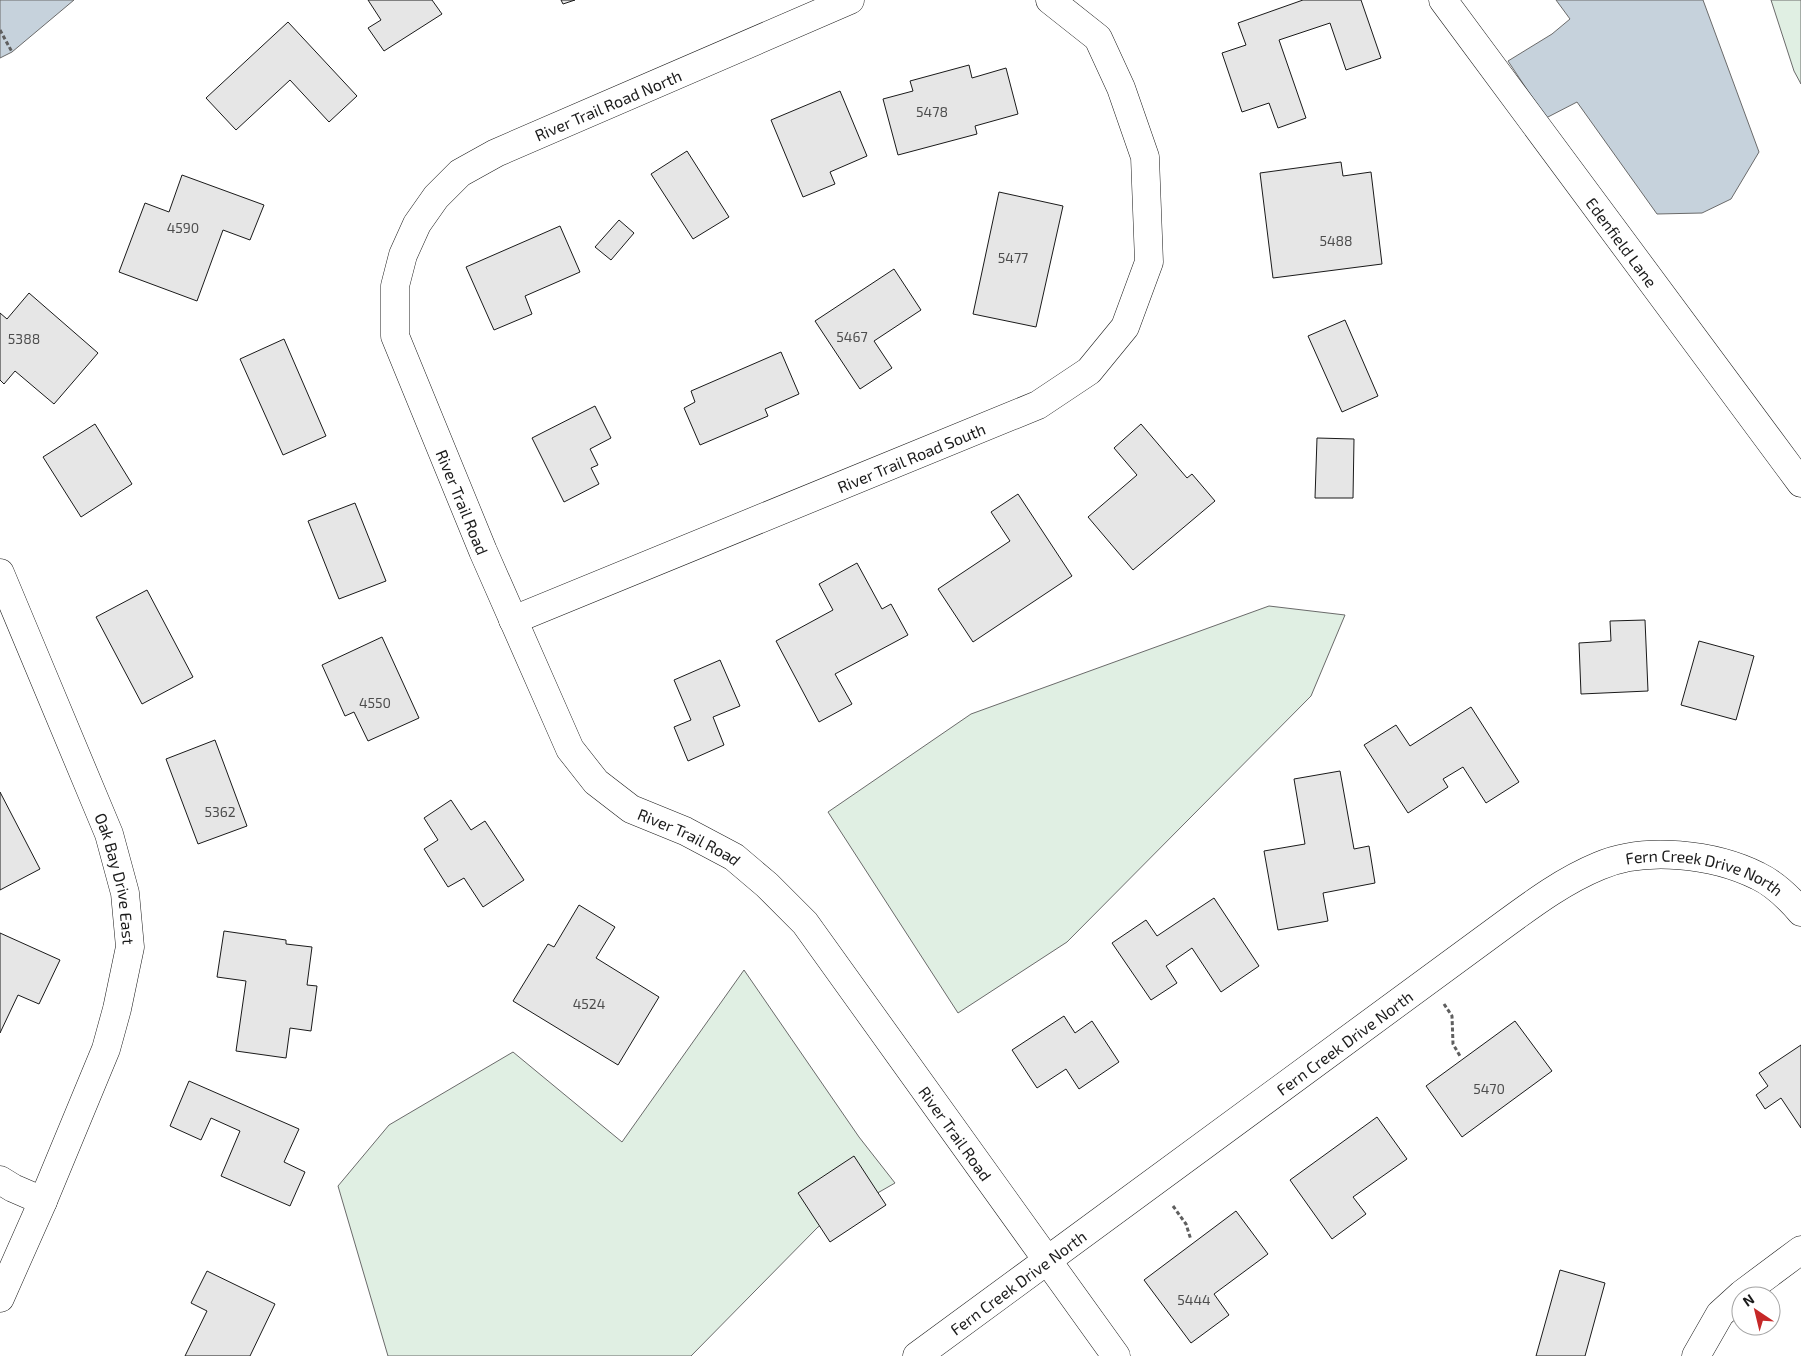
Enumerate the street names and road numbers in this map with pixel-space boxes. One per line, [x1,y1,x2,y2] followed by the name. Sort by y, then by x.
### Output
[532,65,684,145] street label: River Trail Road North
[1583,193,1662,290] street label: Edenfield Lane
[834,418,988,496] street label: River Trail Road South
[433,446,493,557] street label: River Trail Road
[635,803,745,869] street label: River Trail Road
[92,810,139,945] street label: Oak Bay Drive East
[1624,845,1787,899] street label: Fern Creek Drive North
[1272,986,1416,1098] street label: Fern Creek Drive North
[915,1082,996,1184] street label: River Trail Road
[946,1226,1089,1338] street label: Fern Creek Drive North

